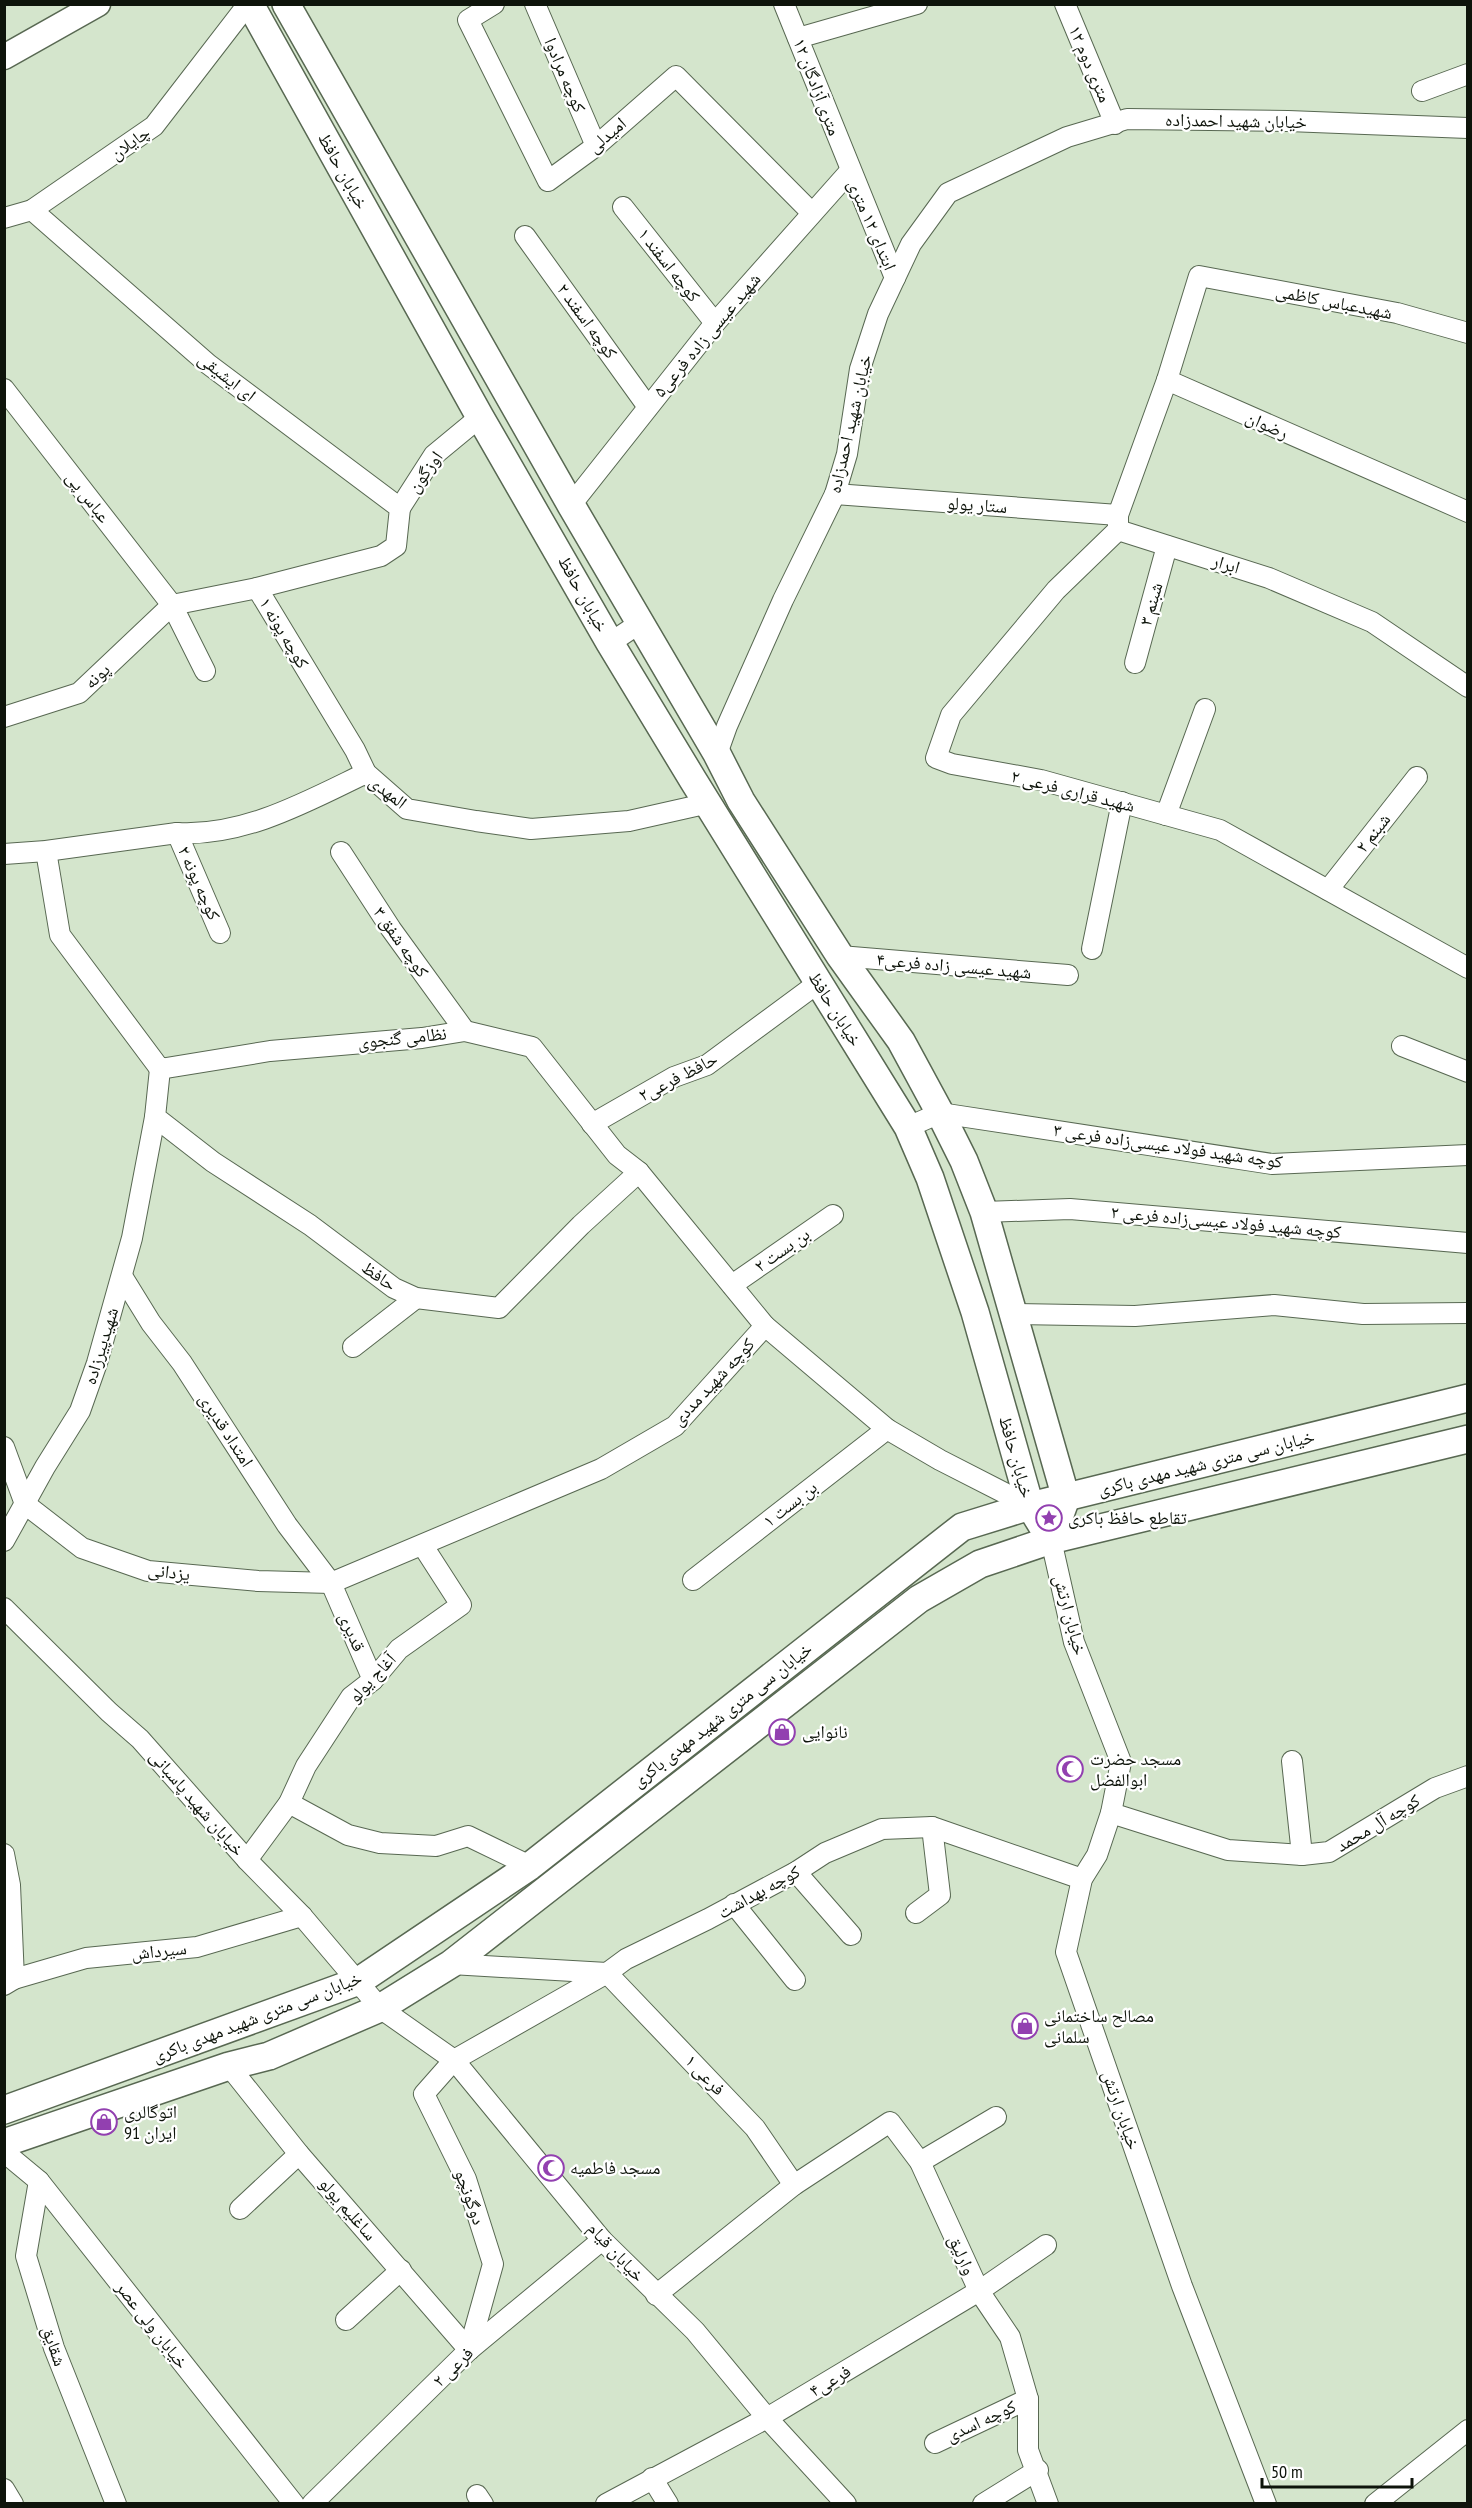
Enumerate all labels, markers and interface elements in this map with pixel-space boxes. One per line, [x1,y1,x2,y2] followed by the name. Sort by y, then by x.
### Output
[1063,22,1117,106] street label: ۱۲ متری دوم
[539,34,592,116] street label: کوچه مرادوا
[788,35,847,139] street label: ۱۲ متری آزادگان
[1165,108,1307,133] street label: خیابان شهید احمدزاده
[583,112,631,157] street label: امیدلی
[105,121,154,165] street label: چایلان
[313,129,374,213] street label: خیابان حافظ
[843,176,902,274] street label: ابتدای ۱۲ متری
[633,223,706,307] street label: کوچه اسفند ۱
[648,268,765,402] street label: شهید عیسی زاده فرعی۵
[552,278,623,364] street label: کوچه اسفند ۲
[1274,279,1394,324] street label: شهیدعباس کاظمی
[194,347,261,406] street label: ای ایشیقی
[822,352,877,495] street label: خیابان شهید احمدزاده
[1242,405,1292,444] street label: رضوان
[402,446,447,497] street label: اوزگون
[61,466,116,527] street label: عباس پی
[946,491,1008,518] street label: ستار یولو
[1209,548,1243,579] street label: ابرار
[553,552,614,636] street label: خیابان حافظ
[1133,580,1169,628] street label: شبنم ۳
[254,593,315,673] street label: کوچه پونه ۱
[79,658,115,694] street label: پونه
[1009,764,1137,817] street label: شهید قراری فرعی ۲
[365,770,412,814] street label: المهدی
[1350,808,1396,858] street label: شبنم ۲
[173,842,226,924] street label: کوچه پونه ۲
[369,902,435,982] street label: کوچه شفق ۳
[876,947,1032,984] street label: شهید عیسی زاده فرعی۴
[803,967,867,1050] street label: خیابان حافظ
[356,1021,448,1054] street label: نظامی گنجوی
[634,1047,721,1106] street label: حافظ فرعی۲
[1052,1118,1285,1173] street label: کوچه شهید فولاد عیسی‌زاده فرعی ۳
[1110,1200,1343,1243] street label: کوچه شهید فولاد عیسی‌زاده فرعی ۲
[749,1222,814,1277] street label: بن بست ۲
[357,1255,401,1296] street label: حافظ
[78,1304,123,1387] street label: شهیدپیرزاده
[666,1332,760,1431] street label: کوچه شهید مددی
[194,1388,259,1471] street label: امتداد قدیری
[994,1413,1039,1500] street label: خیابان حافظ
[1095,1424,1317,1501] street label: خیابان سی متری شهید مهدی باکری
[758,1475,822,1532] street label: بن بست ۱
[1034,1503,1064,1533] place icon: تقاطع حافظ باکری
[1068,1506,1187,1530] place label: تقاطع حافظ باکری
[147,1557,192,1586] street label: یزدانی
[1049,1572,1092,1657] street label: خیابان ارتش
[334,1609,371,1655] street label: قدیری
[627,1637,817,1792] street label: خیابان سی متری شهید مهدی باکری
[343,1648,402,1708] street label: آغاج یولو
[767,1717,797,1747] shop icon: نانوایی
[802,1720,848,1743] place label: نانوایی
[145,1745,250,1861] street label: خیابان شهید پاسبانی
[1090,1747,1181,1791] place label: مسجد حضرت ابوالفضل
[1055,1754,1085,1784] mosque icon: مسجد حضرت ابوالفضل
[1331,1788,1425,1857] street label: کوچه آل محمد
[714,1859,804,1924] street label: کوچه بهداشت
[130,1936,188,1965] street label: سیرداش
[149,1966,365,2067] street label: خیابان سی متری شهید مهدی باکری
[1044,2004,1154,2048] place label: مصالح ساختمانی سلمانی
[1010,2011,1040,2041] shop icon: مصالح ساختمانی سلمانی
[680,2049,730,2100] street label: فرعی ۱
[1097,2067,1146,2152] street label: خیابان ارتش
[124,2100,177,2144] place label: اتوگالری ایران 91
[89,2107,119,2137] shop icon: اتوگالری ایران 91
[536,2153,566,2183] mosque icon: مسجد فاطمیه
[570,2156,661,2179] place label: مسجد فاطمیه
[450,2166,491,2228] street label: دوگونچو
[314,2172,382,2246] street label: ساغلیم یولو
[582,2217,650,2287] street label: خیابان قیام
[944,2231,981,2278] street label: وارلیق
[110,2275,194,2373] street label: خیابان ولی عصر
[37,2323,72,2369] street label: شقایق
[427,2342,478,2392] street label: فرعی ۲
[805,2359,855,2402] street label: فرعی۴
[942,2394,1020,2447] street label: کوچه اسدی
[1262,2451,1412,2489] scale bar
[1271,2460,1303,2483] text: 50 m

